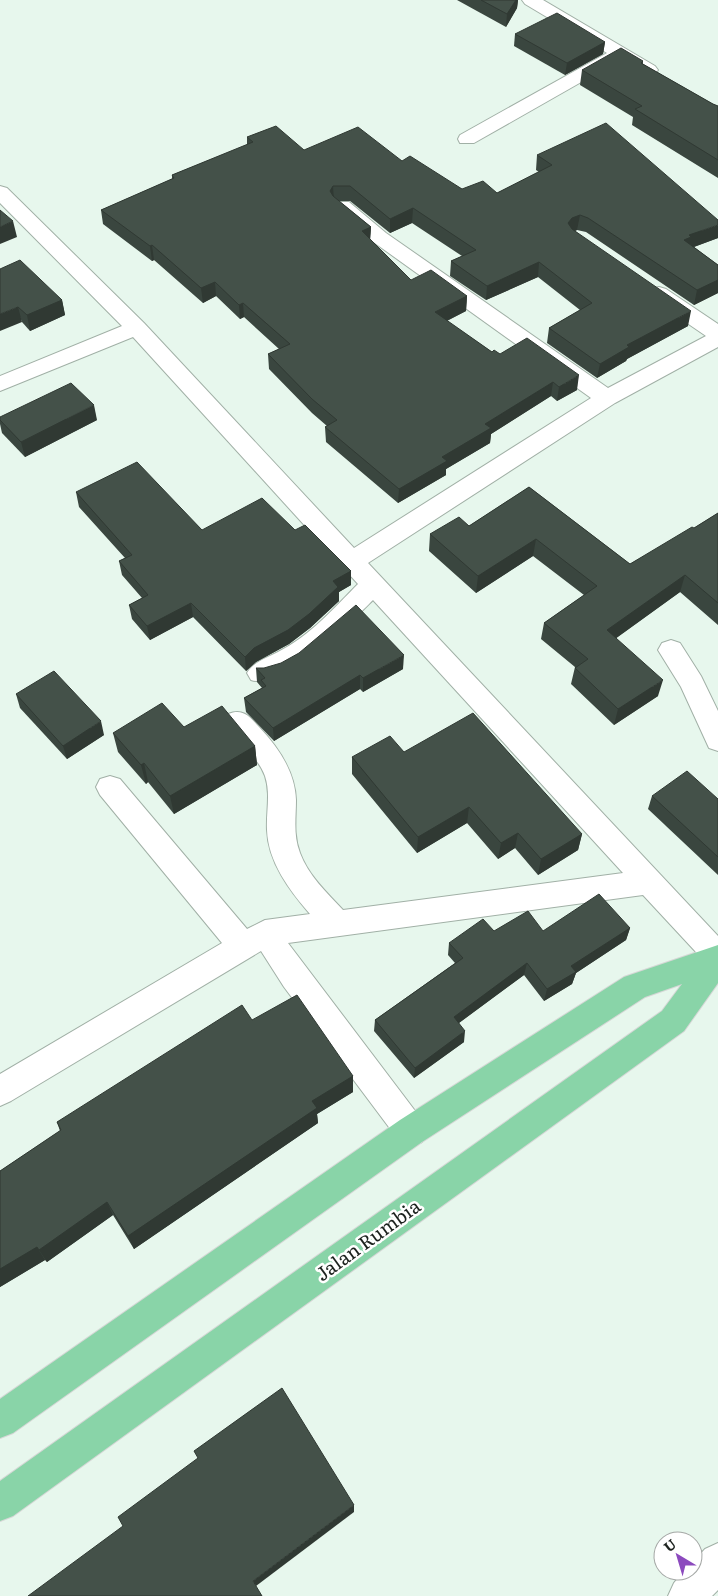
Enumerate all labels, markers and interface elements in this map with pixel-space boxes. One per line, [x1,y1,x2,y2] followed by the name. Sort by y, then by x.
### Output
[309,1191,426,1287] street label: Jalan Rumbia
[653,1531,703,1581] north arrow
[659,1534,680,1556] text: U

